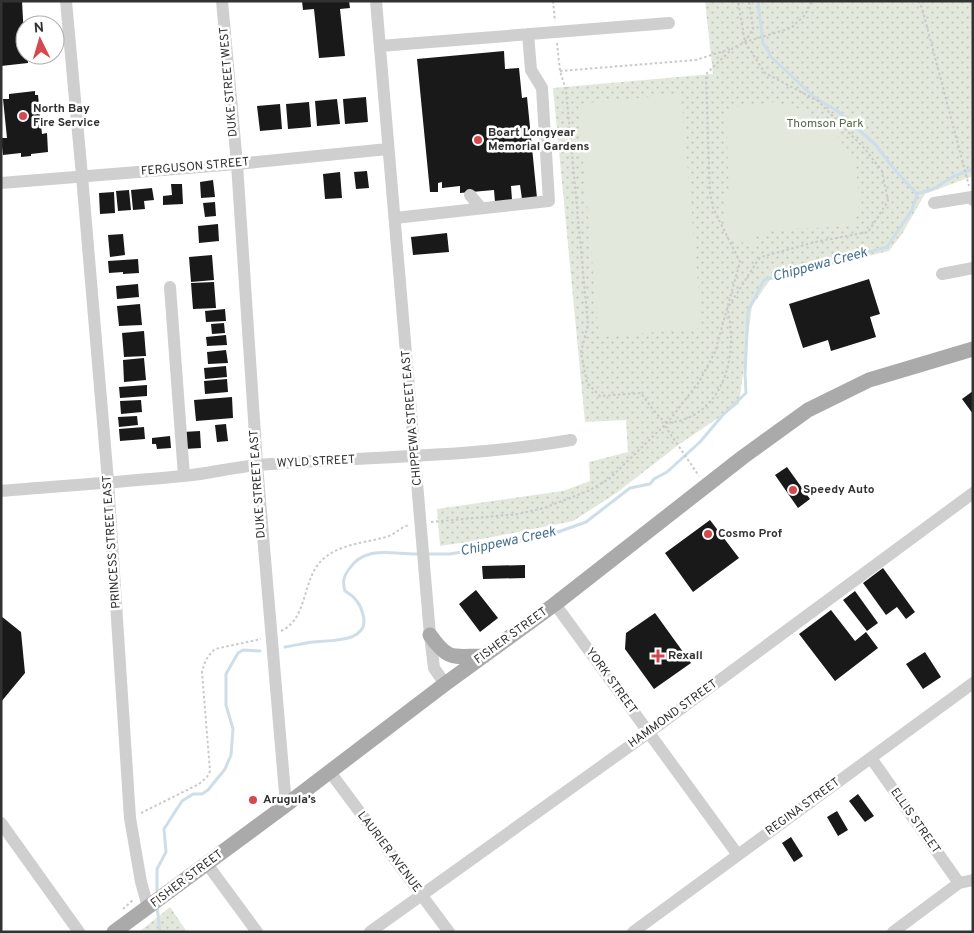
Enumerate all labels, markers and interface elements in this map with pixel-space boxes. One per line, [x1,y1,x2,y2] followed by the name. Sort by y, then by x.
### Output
[15,15,65,65] north arrow
[33,20,45,37] text: N
[216,26,242,138] street label: DUKE STREET WEST
[33,101,100,131] place label: North Bay Fire Service
[17,110,29,122] marker: North Bay Fire Service
[786,116,864,132] park label: Thomson Park
[488,125,590,155] place label: Boart Longyear Memorial Gardens
[472,134,484,146] marker: Boart Longyear Memorial Gardens
[140,154,250,180] street label: FERGUSON STREET
[771,244,870,286] water label: Chippewa Creek
[398,349,426,487] street label: CHIPPEWA STREET EAST
[246,429,270,539] street label: DUKE STREET EAST
[276,452,356,472] street label: WYLD STREET
[99,475,125,609] street label: PRINCESS STREET EAST
[803,482,875,498] place label: Speedy Auto
[787,484,799,496] marker: Speedy Auto
[459,523,558,560] water label: Chippewa Creek
[718,526,783,542] place label: Cosmo Prof
[702,528,714,540] marker: Cosmo Prof
[471,604,551,668] street label: FISHER STREET
[582,645,640,717] street label: YORK STREET
[668,648,703,664] place label: Rexall
[652,650,664,662] marker: Rexall
[625,676,721,752] street label: HAMMOND STREET
[763,775,843,839] street label: REGINA STREET
[886,785,944,857] street label: ELLIS STREET
[263,792,316,808] place label: Arugula’s
[247,794,259,806] marker: Arugula’s
[353,808,425,896] street label: LAURIER AVENUE
[148,847,226,911] street label: FISHER STREET

